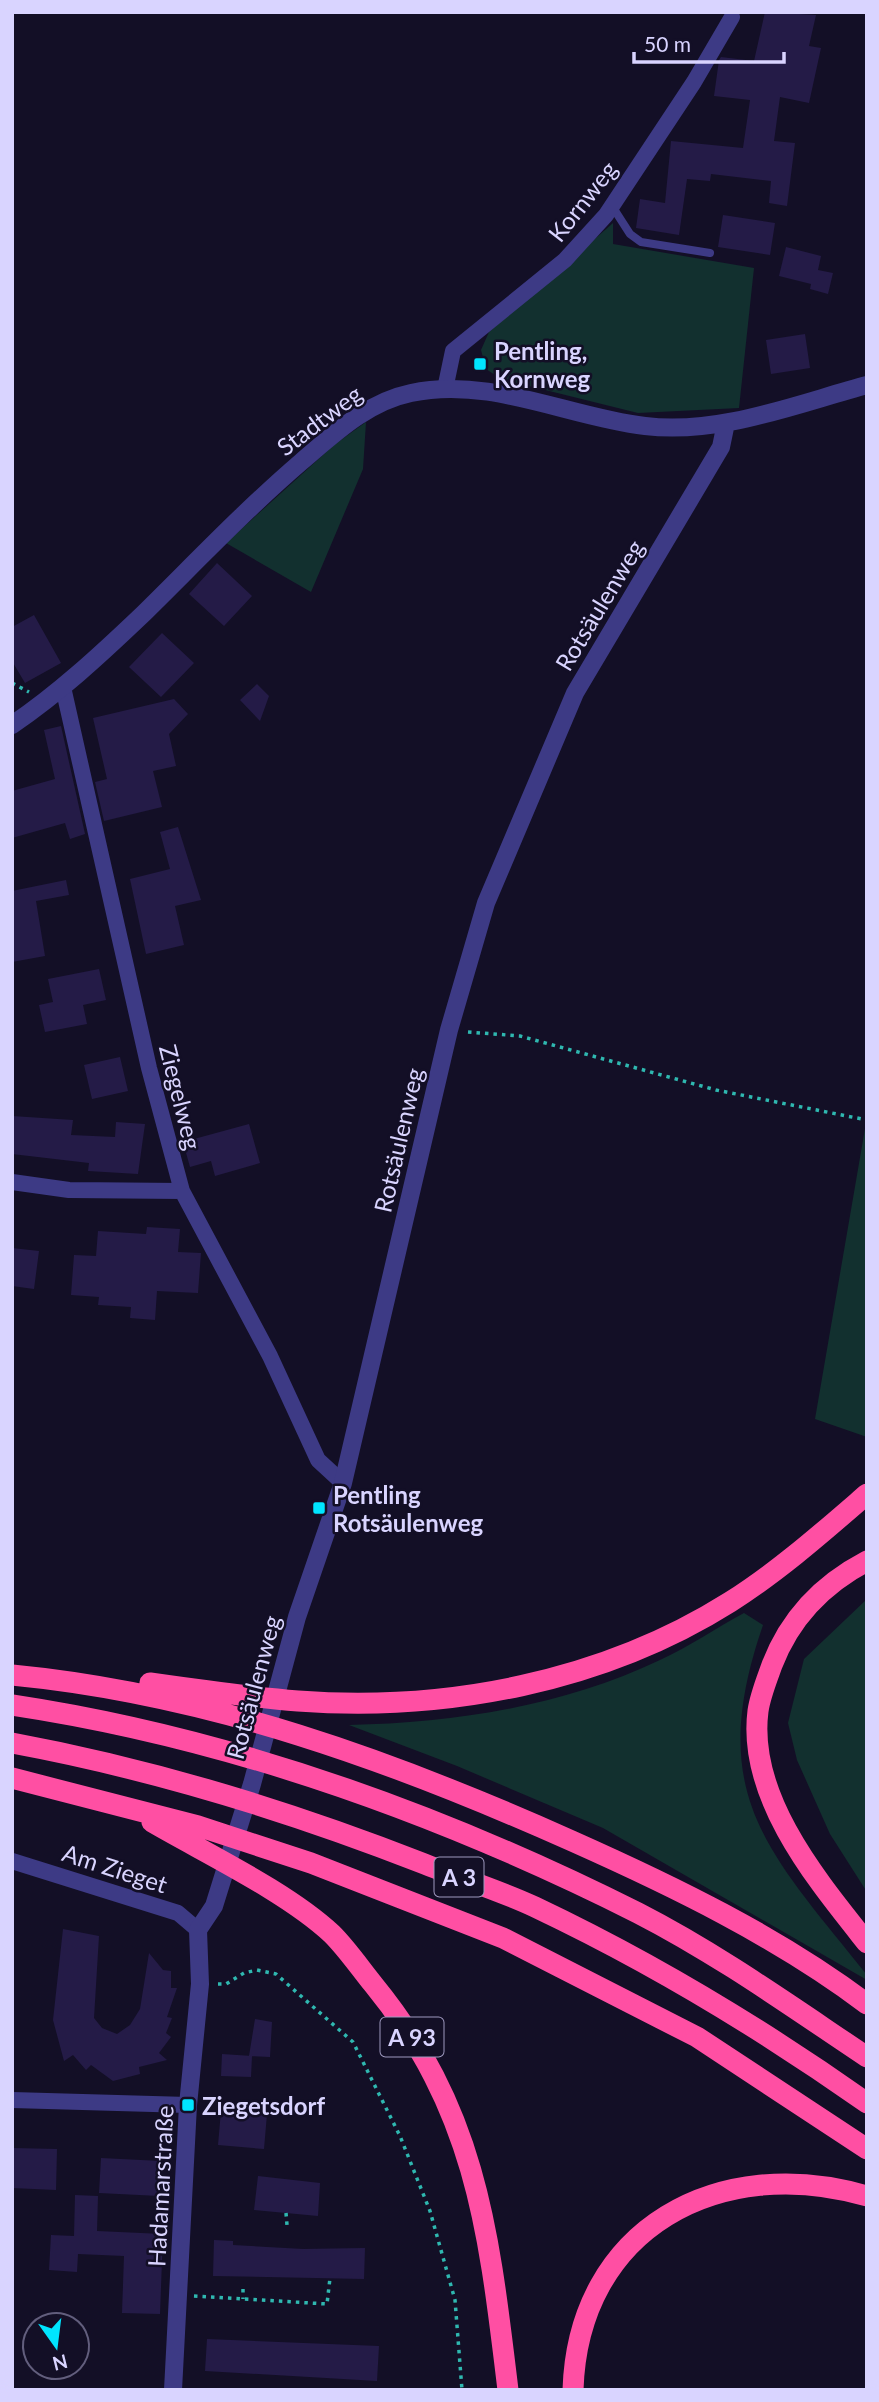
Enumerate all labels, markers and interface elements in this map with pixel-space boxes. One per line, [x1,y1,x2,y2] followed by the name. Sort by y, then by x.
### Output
[634,21,784,65] scale bar
[644,31,691,56] text: 50 m
[541,155,623,247] street label: Kornweg
[494,336,591,393] place label: Pentling, Kornweg
[472,356,488,372] marker: Pentling, Kornweg
[271,379,367,461] street label: Stadtweg
[549,534,649,676] street label: Rotsäulenweg
[154,1041,208,1153] street label: Ziegelweg
[367,1065,429,1215] street label: Rotsäulenweg
[333,1480,483,1537] place label: Pentling Rotsäulenweg
[311,1500,327,1516] marker: Pentling Rotsäulenweg
[220,1612,286,1762] street label: Rotsäulenweg
[59,1837,171,1899] street label: Am Zieget
[434,1858,484,1896] road number: A 3
[380,2018,444,2056] road number: A 93
[202,2091,325,2120] place label: Ziegetsdorf
[180,2097,196,2113] marker: Ziegetsdorf
[141,2105,179,2267] street label: Hadamarstraße
[21,2311,91,2381] north arrow
[50,2350,70,2376] text: N

